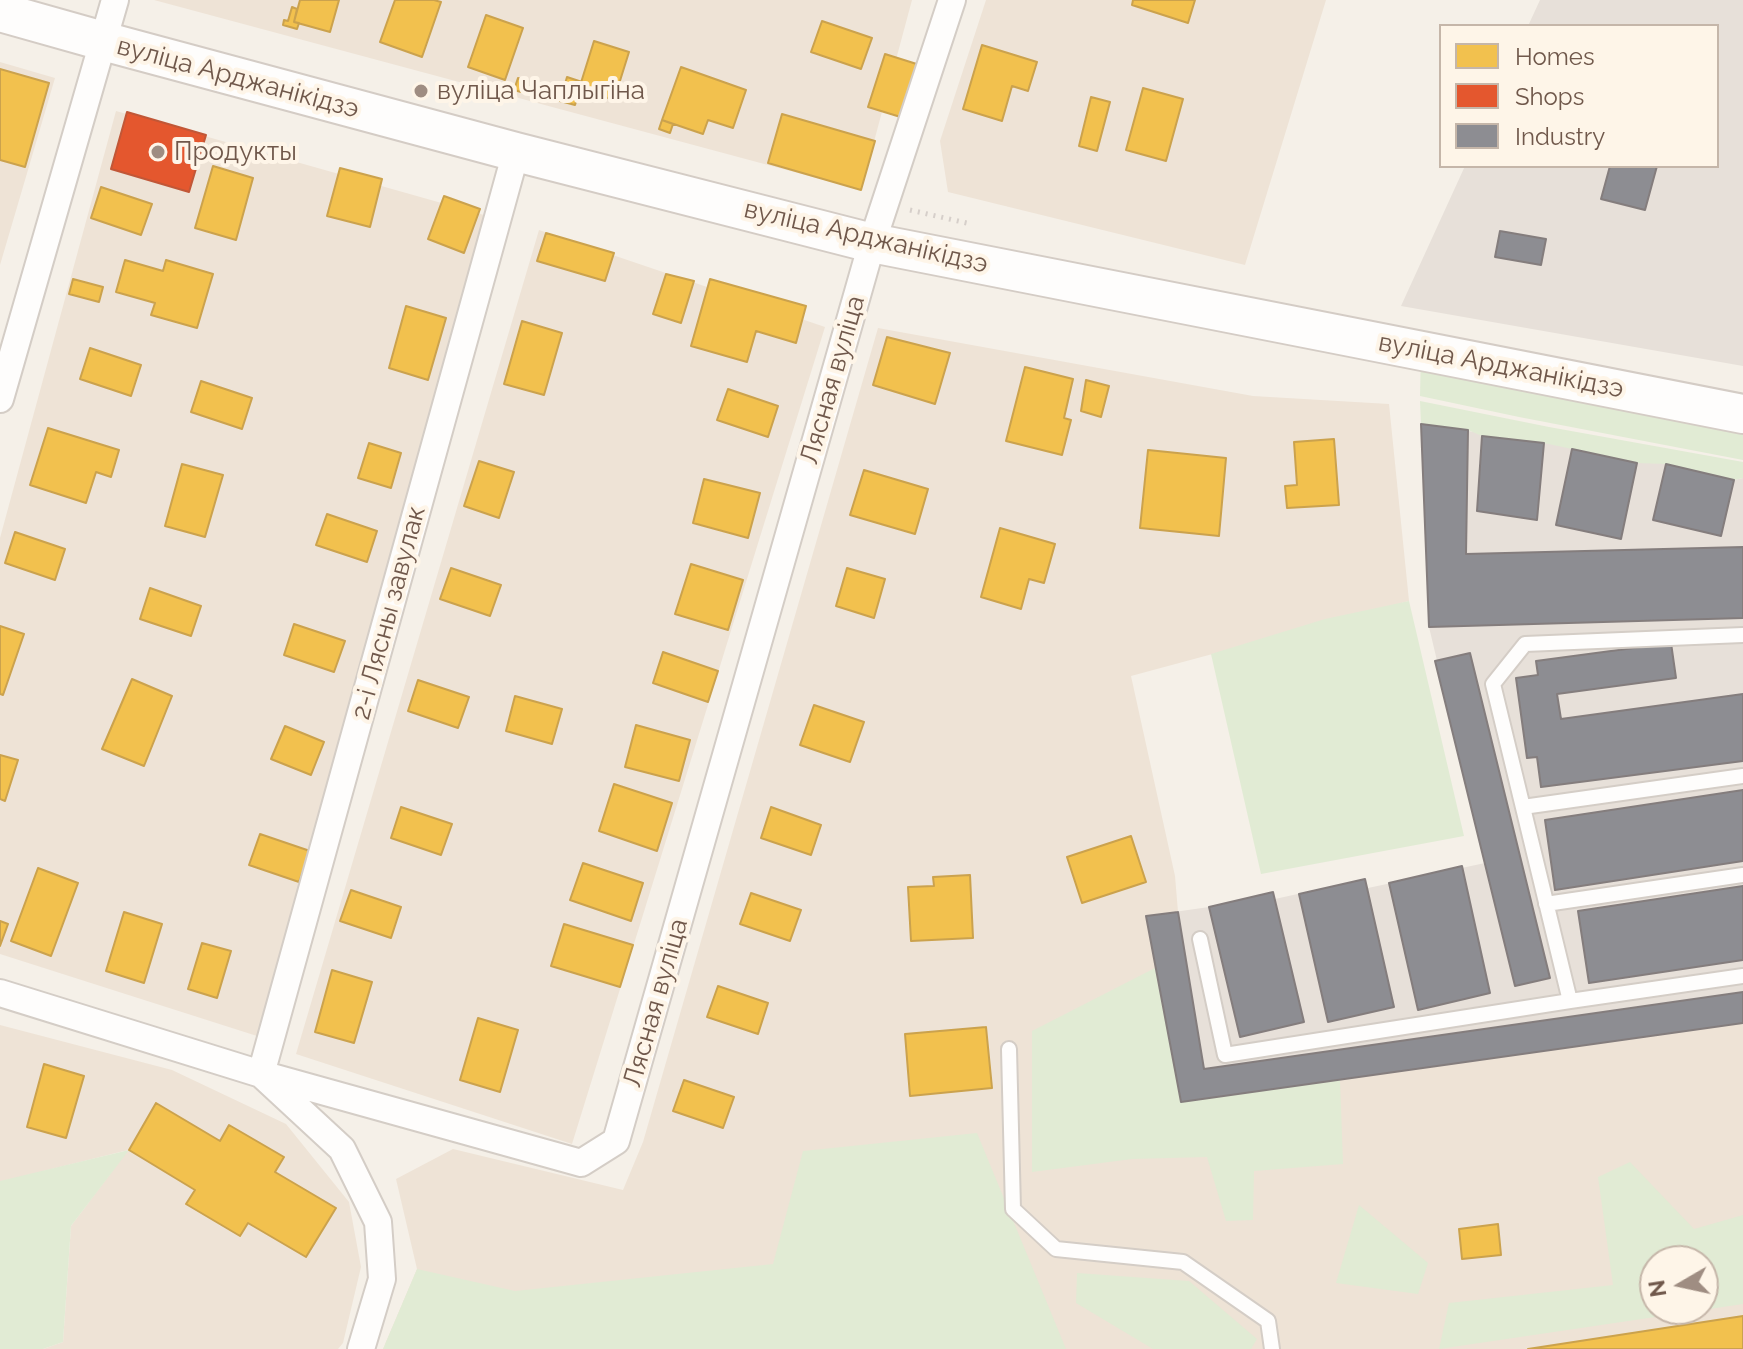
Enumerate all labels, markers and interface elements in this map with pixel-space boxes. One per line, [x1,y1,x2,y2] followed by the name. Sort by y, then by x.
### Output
[1439,24,1719,168] legend
[114,31,362,125] street label: вуліца Арджанікідзэ
[1515,42,1595,71] text: Homes
[437,75,645,107] place label: вуліца Чаплыгіна
[412,82,430,100] marker: вуліца Чаплыгіна
[1515,82,1584,111] text: Shops
[1515,122,1605,151] text: Industry
[174,136,297,168] place label: Продукты
[149,143,167,161] marker: Продукты
[741,194,991,280] street label: вуліца Арджанікідзэ
[794,292,872,468] street label: Лясная вуліца
[1376,327,1626,405] street label: вуліца Арджанікідзэ
[346,503,432,723] street label: 2-і Лясны завулак
[617,915,695,1091] street label: Лясная вуліца
[1639,1245,1719,1325] north arrow
[1643,1278,1671,1299] text: N

